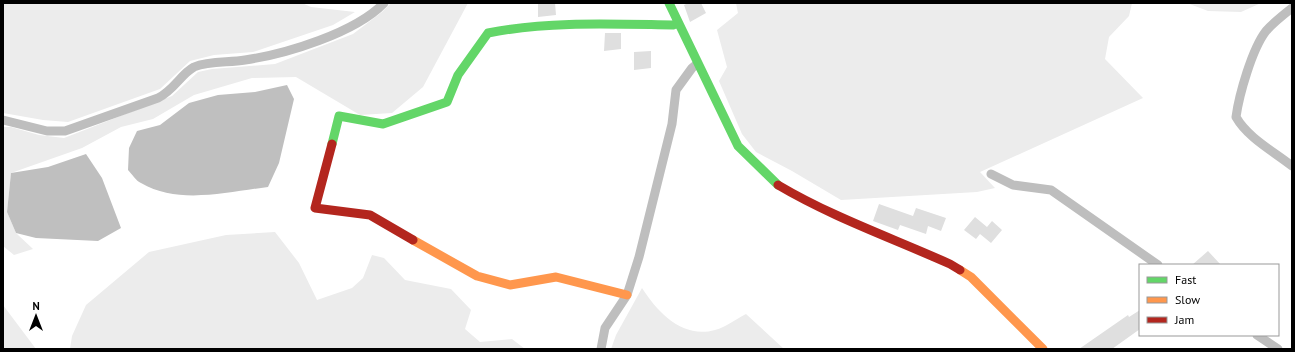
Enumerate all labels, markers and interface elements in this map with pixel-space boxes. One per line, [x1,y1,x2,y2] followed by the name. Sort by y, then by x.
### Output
[1139,264,1279,336] legend
[1175,272,1196,287] text: Fast
[1175,292,1200,307] text: Slow
[16,296,56,336] north arrow
[32,299,40,313] text: N
[1174,312,1194,327] text: Jam

